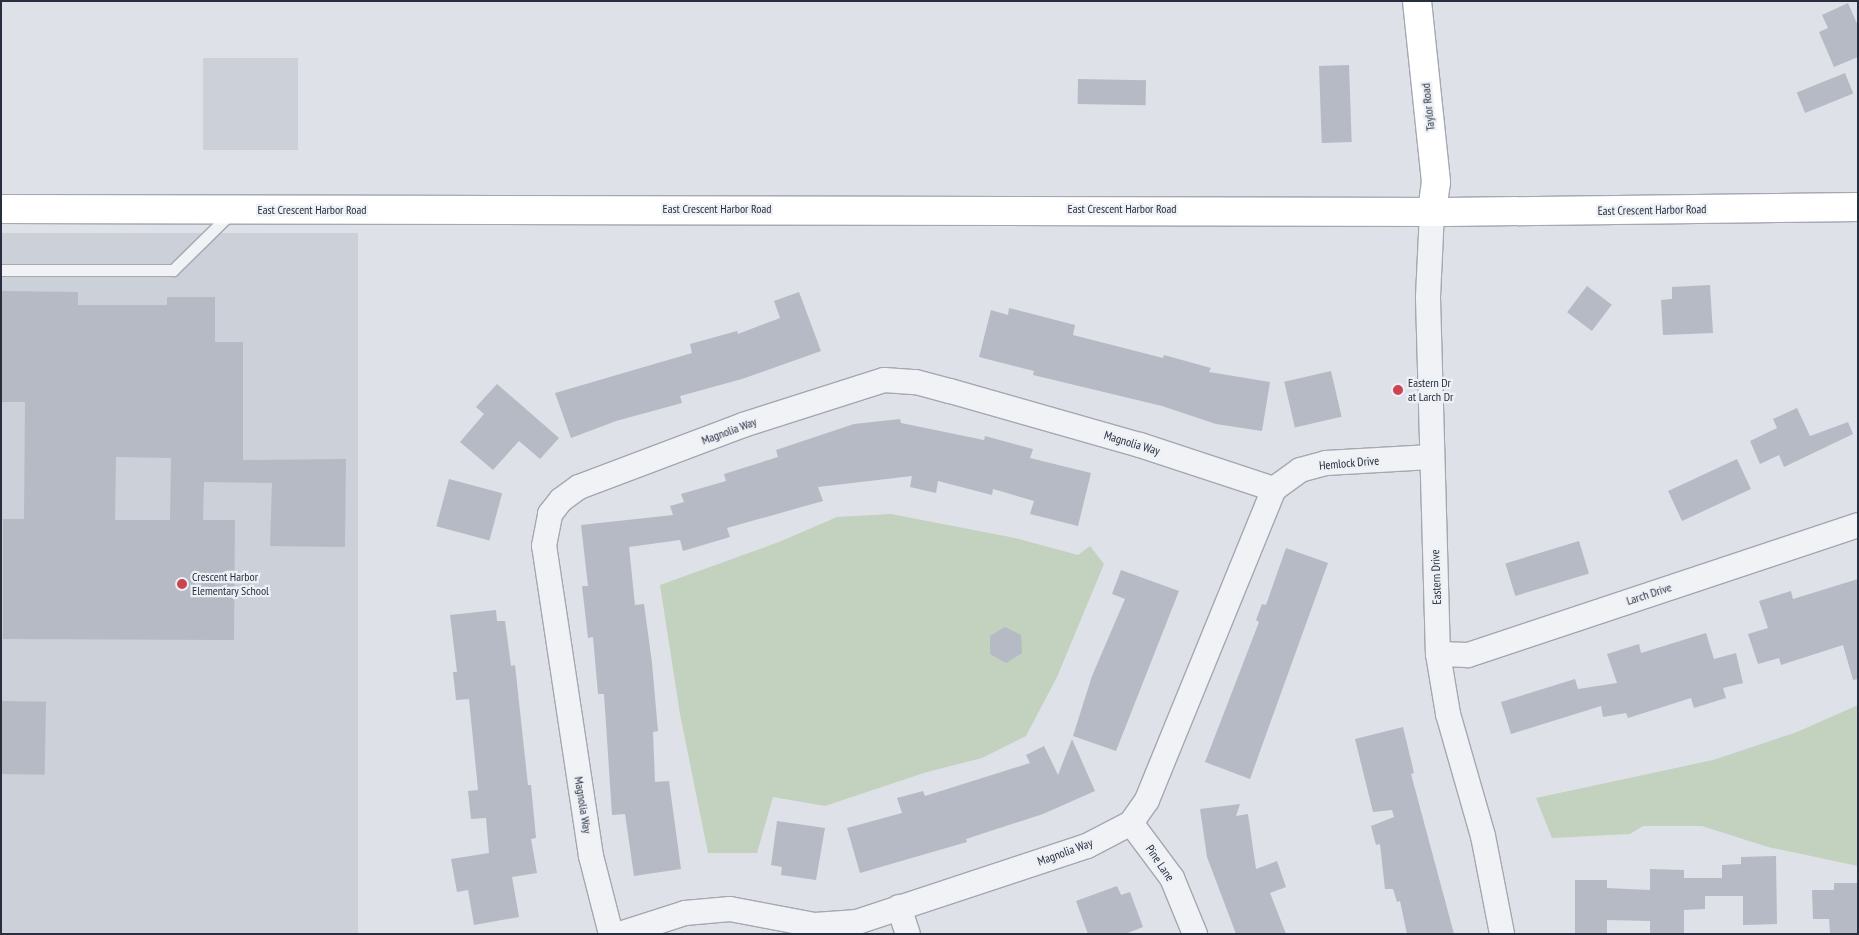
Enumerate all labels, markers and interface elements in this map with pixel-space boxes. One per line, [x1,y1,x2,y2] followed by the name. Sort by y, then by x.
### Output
[1418,82,1438,132] street label: Taylor Road
[663,202,771,216] street label: East Crescent Harbor Road
[1068,202,1176,216] street label: East Crescent Harbor Road
[1597,202,1707,218] street label: East Crescent Harbor Road
[258,203,366,217] street label: East Crescent Harbor Road
[1408,376,1453,404] place label: Eastern Dr at Larch Dr
[1392,384,1404,396] marker: Eastern Dr at Larch Dr
[699,414,759,448] street label: Magnolia Way
[1102,428,1162,458] street label: Magnolia Way
[1318,453,1380,473] street label: Hemlock Drive
[1428,549,1444,605] street label: Eastern Drive
[192,570,269,598] place label: Crescent Harbor Elementary School
[176,578,188,590] marker: Crescent Harbor Elementary School
[1625,580,1673,608] street label: Larch Drive
[571,775,595,835] street label: Magnolia Way
[1035,835,1095,869] street label: Magnolia Way
[1143,842,1177,884] street label: Pine Lane

